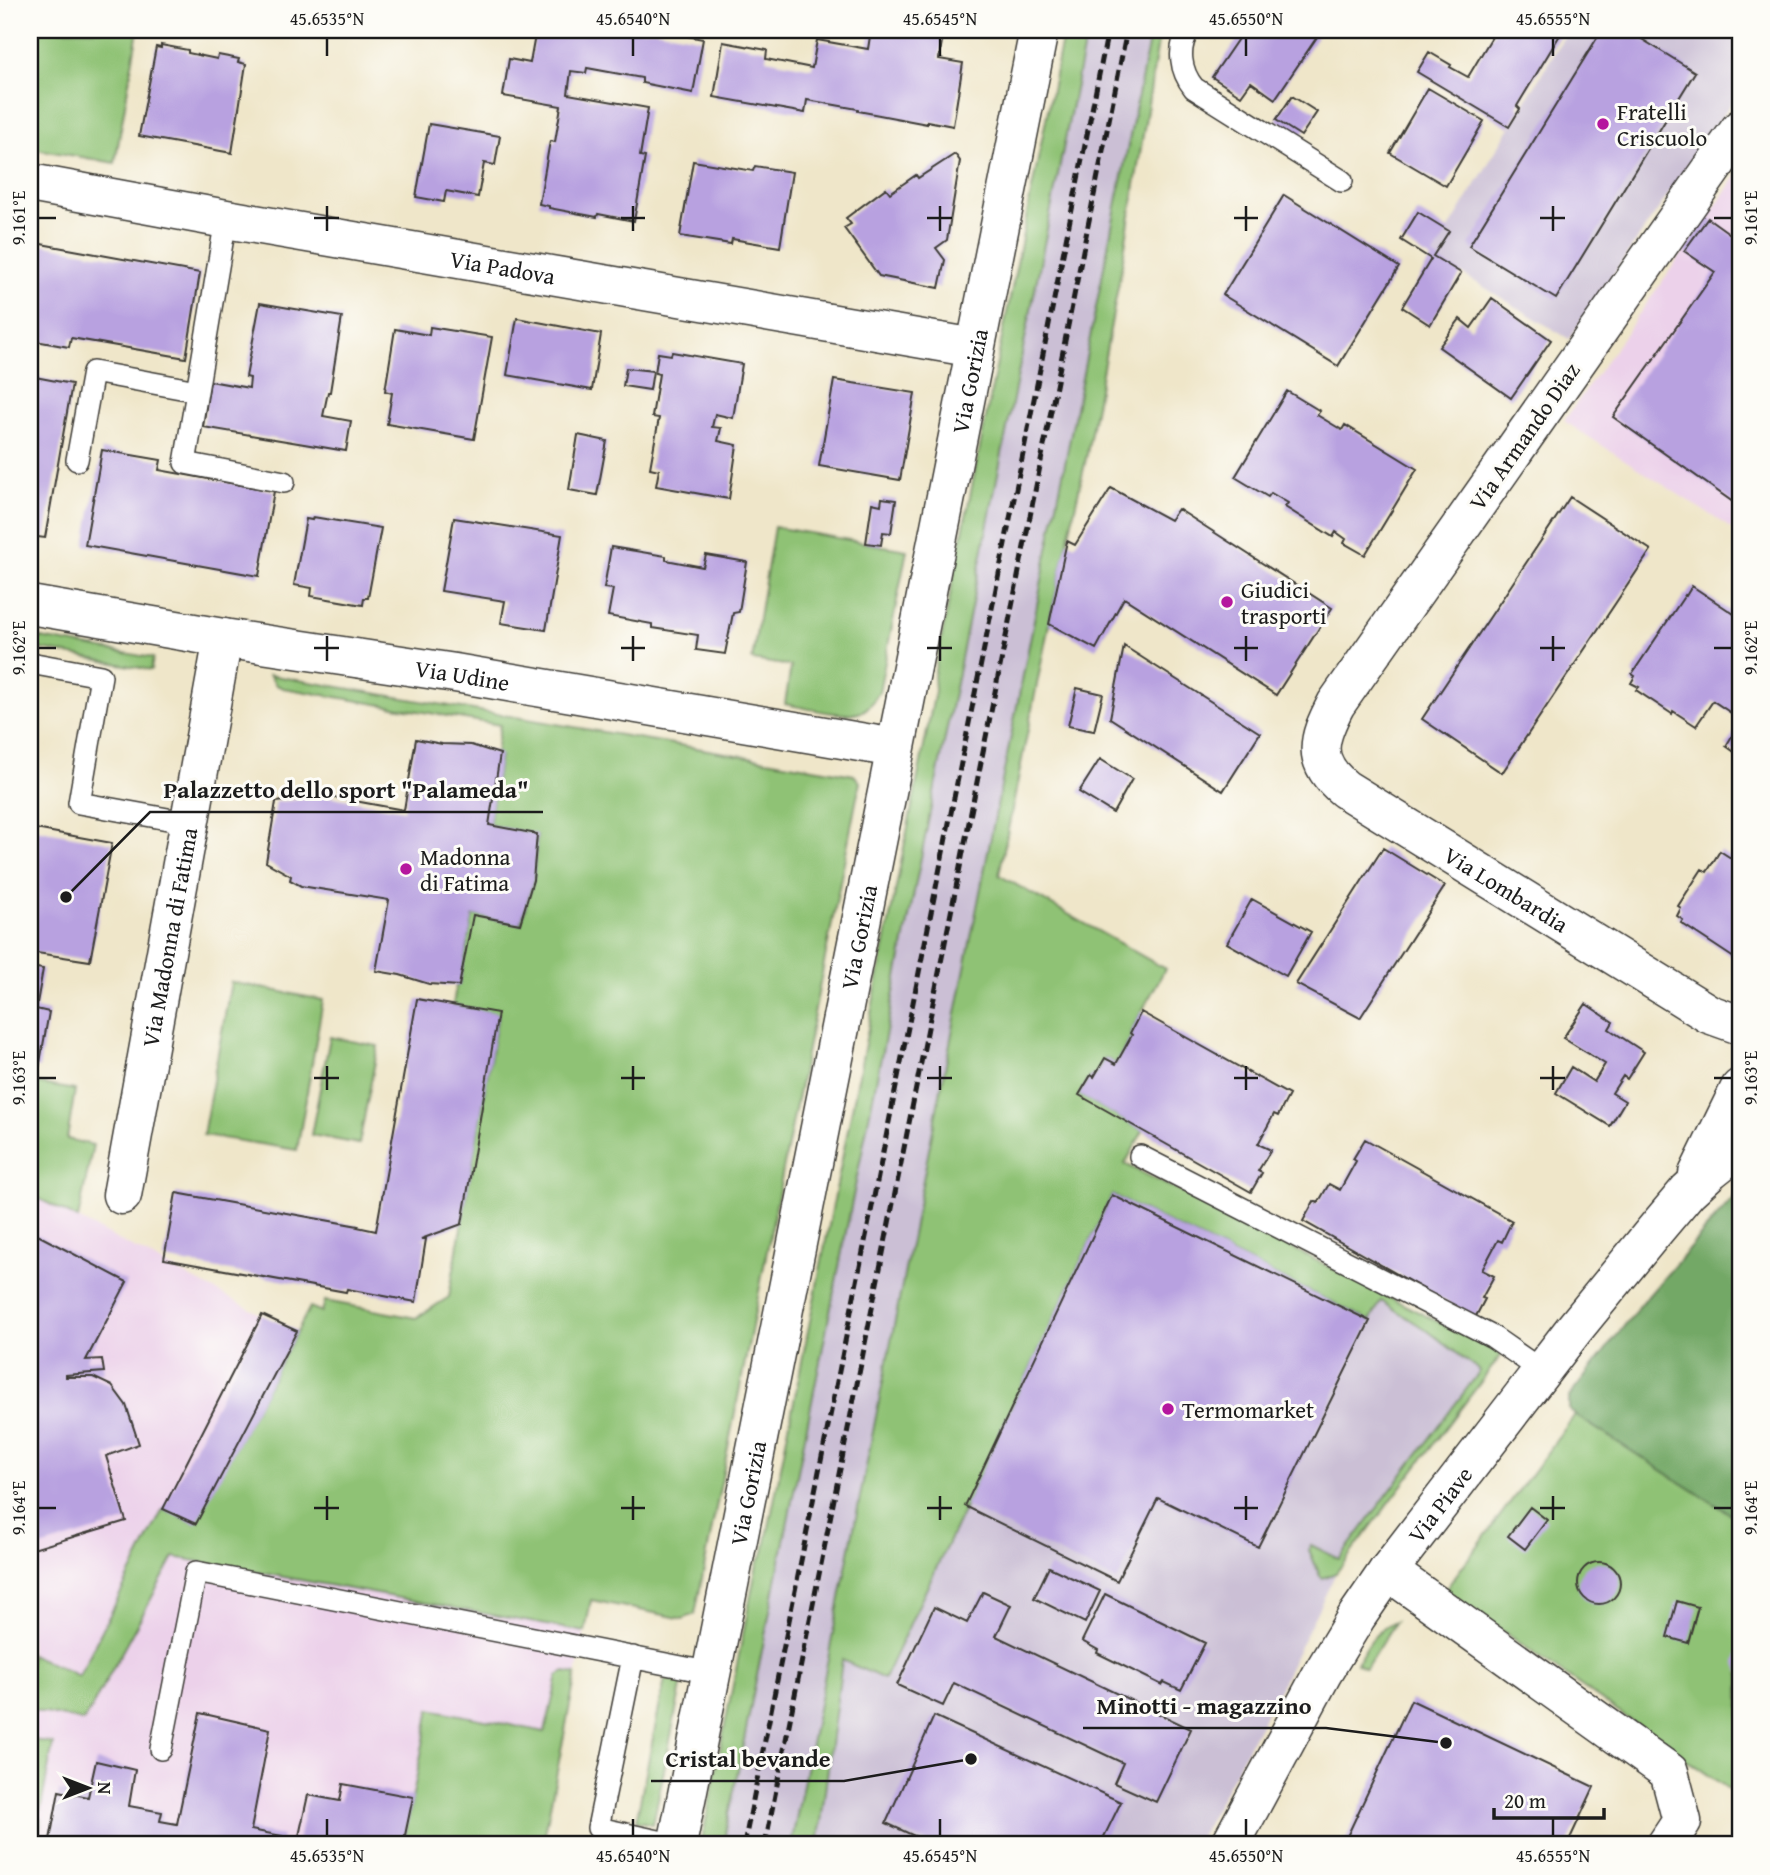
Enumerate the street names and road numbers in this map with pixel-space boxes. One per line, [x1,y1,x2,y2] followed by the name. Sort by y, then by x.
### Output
[448,241,558,292] street label: Via Padova
[942,325,996,436] street label: Via Gorizia
[1461,355,1587,517] street label: Via Armando Diaz
[413,651,512,699] street label: Via Udine
[133,825,205,1050] street label: Via Madonna di Fatima
[1438,838,1575,940] street label: Via Lombardia
[832,881,885,992] street label: Via Gorizia
[721,1438,774,1548] street label: Via Gorizia
[1399,1459,1480,1549] street label: Via Piave

